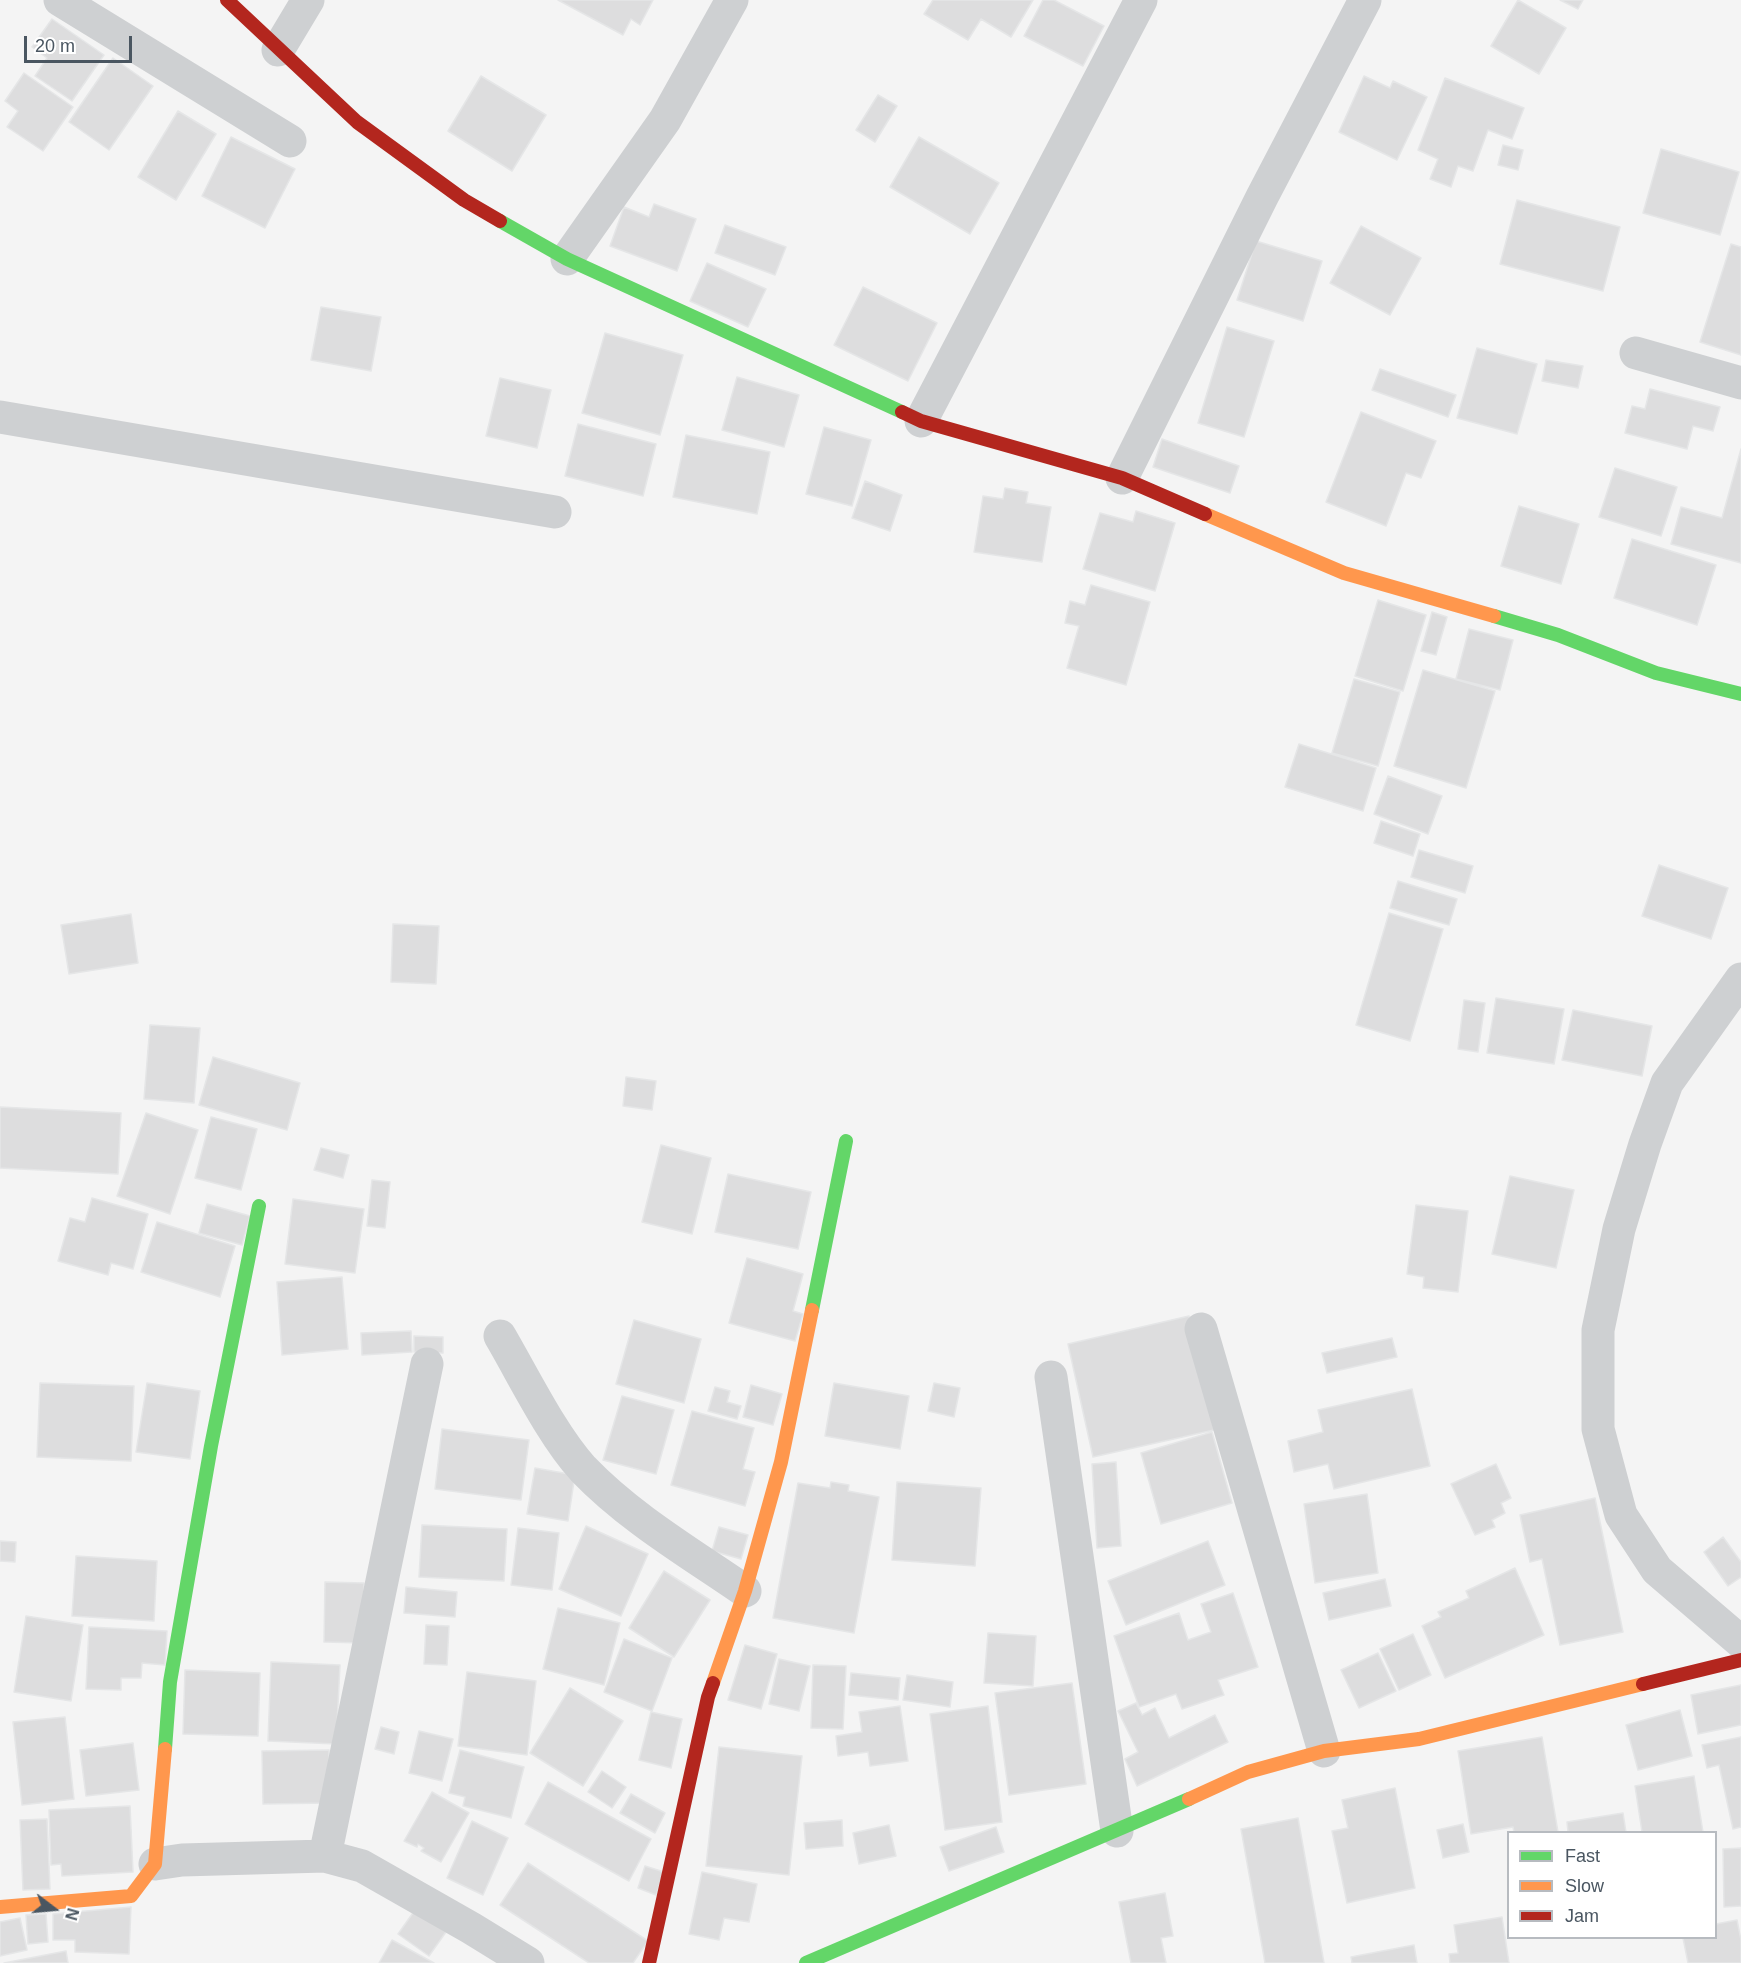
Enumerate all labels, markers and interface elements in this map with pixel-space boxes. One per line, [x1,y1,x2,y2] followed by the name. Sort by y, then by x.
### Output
[27,24,135,62] scale bar
[35,36,75,56] text: 20 m
[1507,1831,1717,1939] legend
[1565,1846,1600,1866] text: Fast
[1565,1876,1604,1896] text: Slow
[24,1879,84,1939] north arrow
[62,1906,82,1922] text: N
[1565,1906,1599,1926] text: Jam

